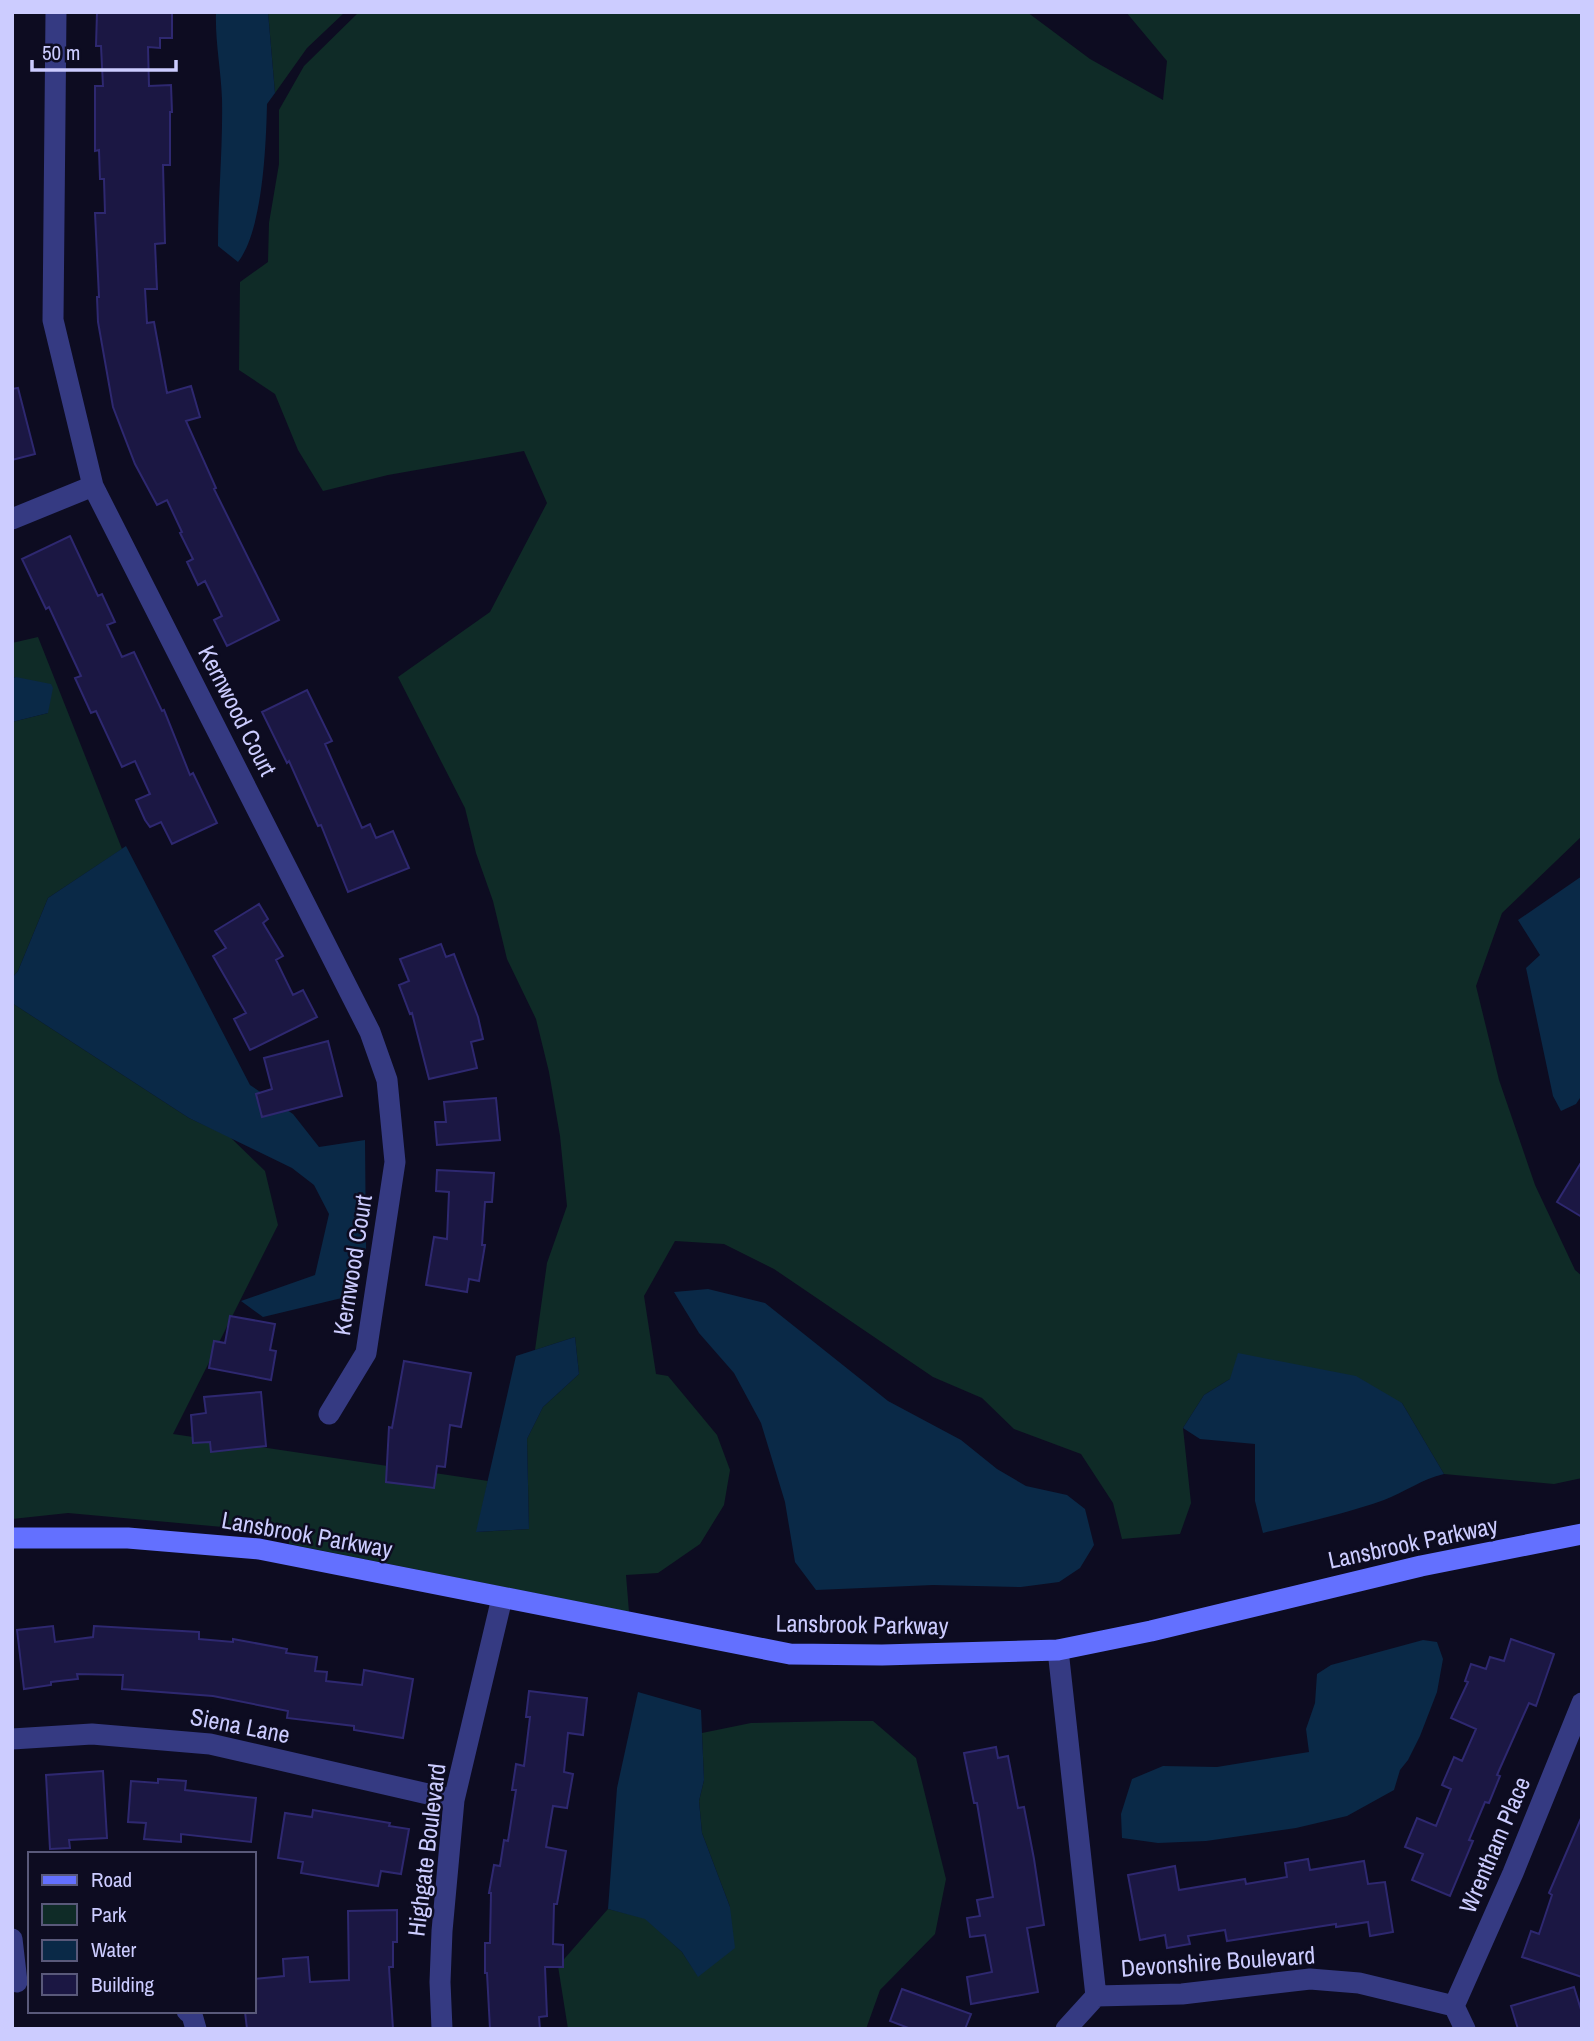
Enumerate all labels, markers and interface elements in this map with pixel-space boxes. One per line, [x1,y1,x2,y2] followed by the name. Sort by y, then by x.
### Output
[32,28,175,72] scale bar
[42,38,80,67] text: 50 m
[191,640,285,782] street label: Kernwood Court
[325,1192,379,1338] street label: Kernwood Court
[219,1503,395,1565] street label: Lansbrook Parkway
[1325,1508,1501,1576] street label: Lansbrook Parkway
[775,1606,949,1642] street label: Lansbrook Parkway
[188,1700,293,1750] street label: Siena Lane
[400,1762,452,1938] street label: Highgate Boulevard
[1451,1772,1537,1918] street label: Wrentham Place
[28,1852,256,2013] legend
[91,1865,132,1894] text: Road
[91,1900,127,1929] text: Park
[91,1935,137,1964] text: Water
[1120,1938,1316,1984] street label: Devonshire Boulevard
[91,1970,155,1999] text: Building

